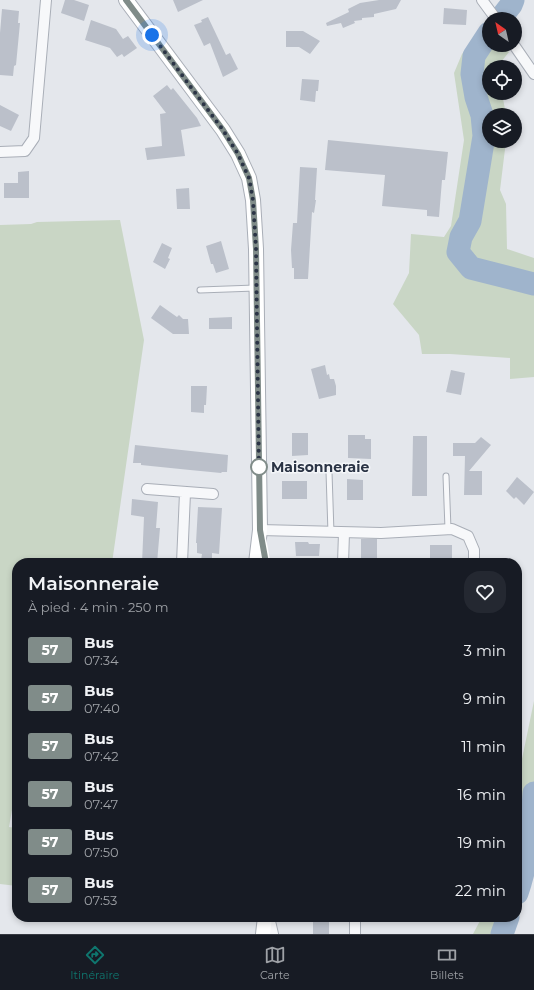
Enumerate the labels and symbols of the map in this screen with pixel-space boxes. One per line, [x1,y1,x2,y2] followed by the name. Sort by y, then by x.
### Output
[482,12,522,52] north arrow
[142,25,162,45] your location
[250,458,268,476] marker: Maisonneraie
[271,458,369,476] place label: Maisonneraie

